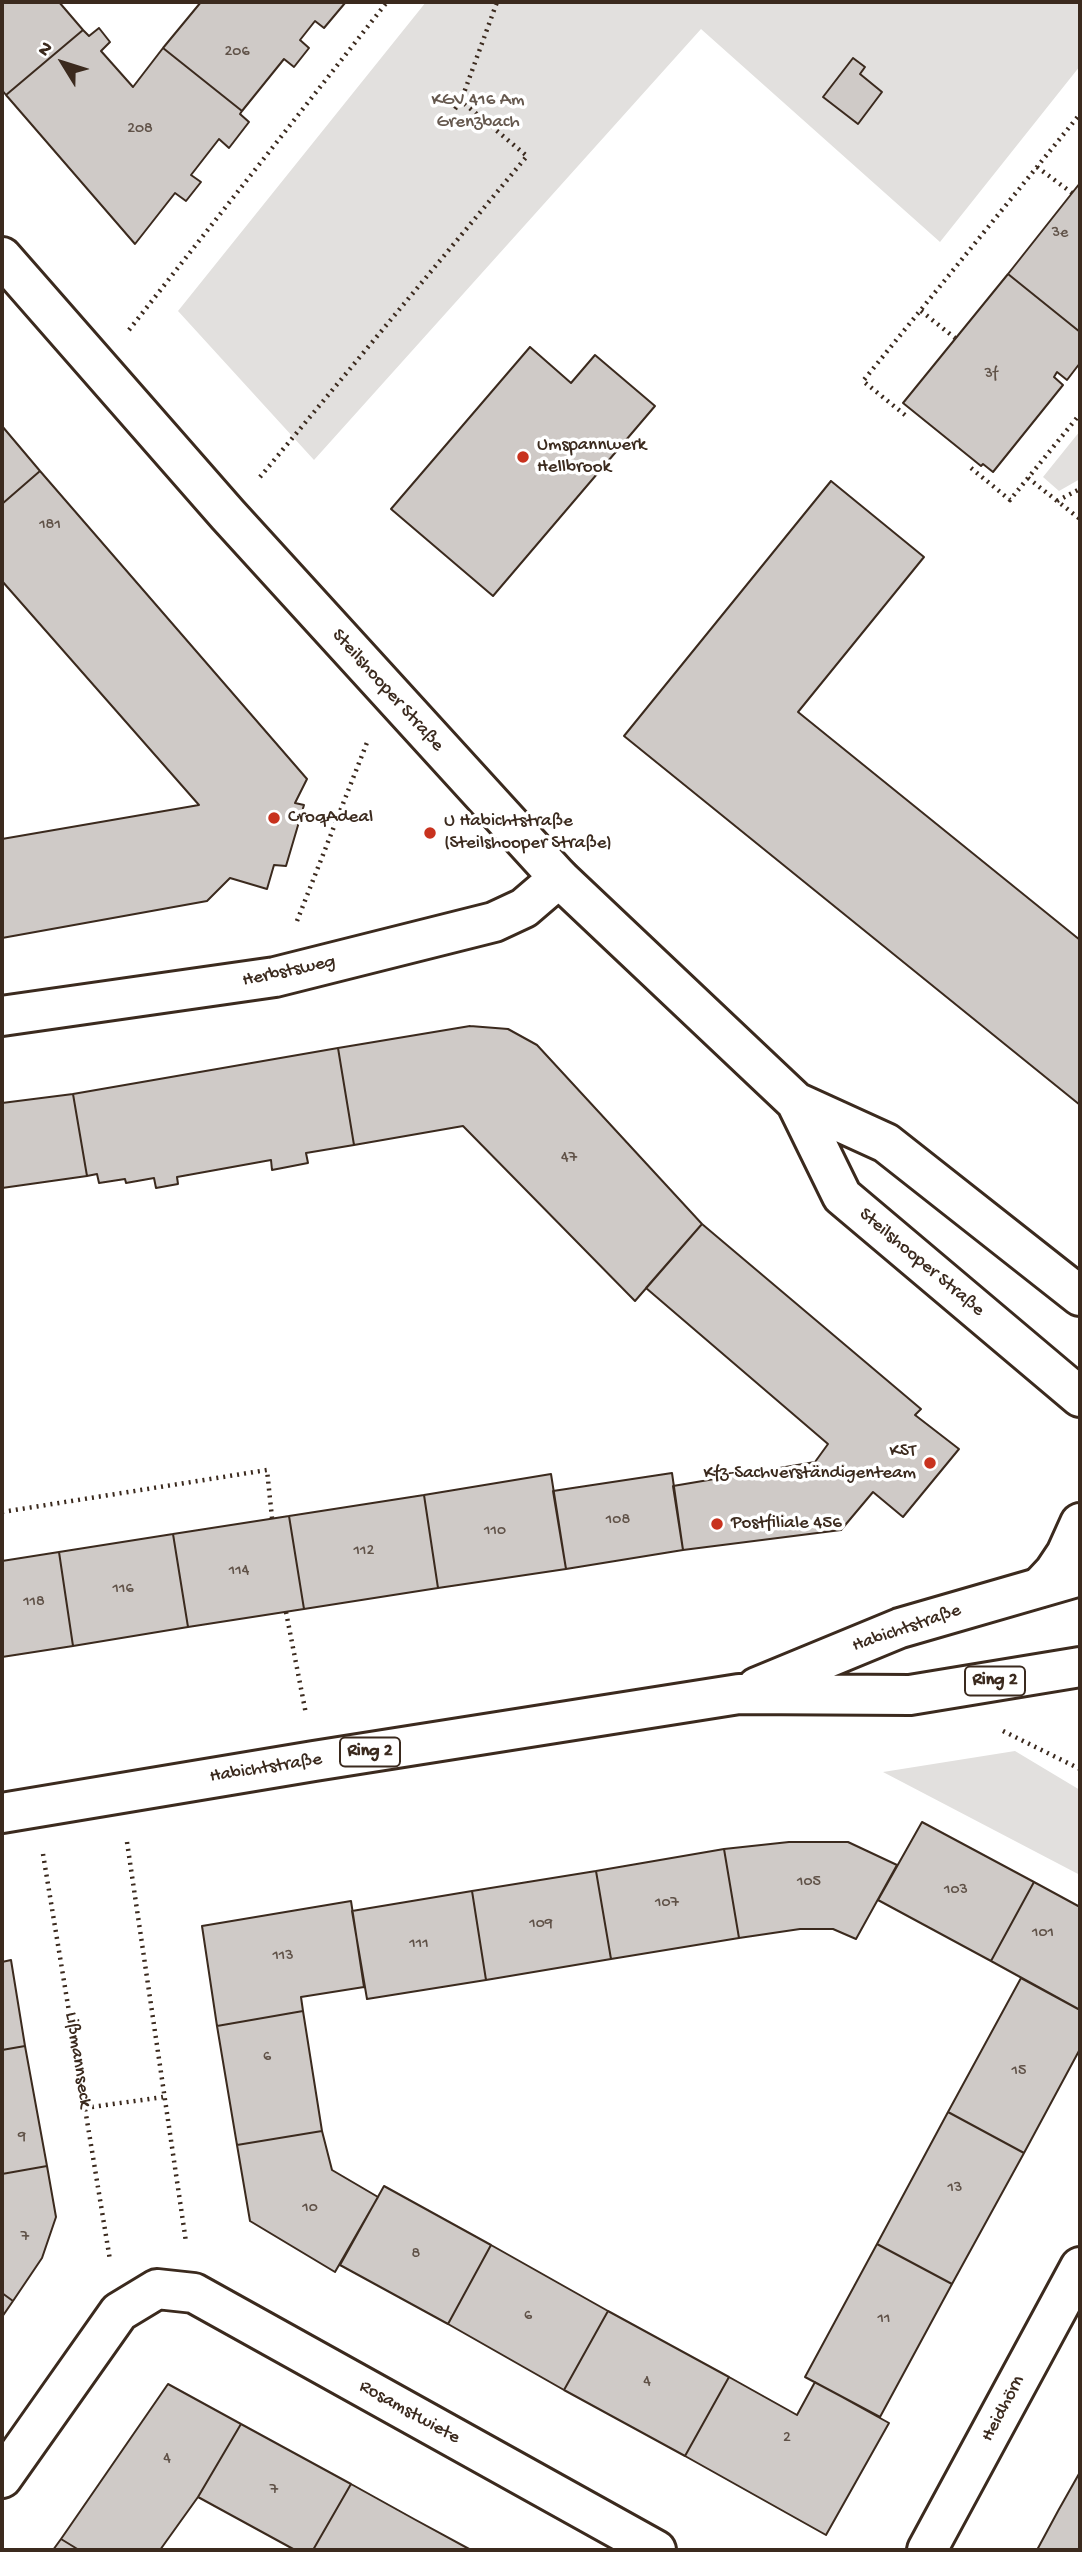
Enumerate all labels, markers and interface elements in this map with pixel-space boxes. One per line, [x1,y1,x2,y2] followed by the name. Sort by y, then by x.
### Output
[28,28,98,98] north arrow
[33,38,59,62] text: N
[224,43,250,63] house number: 206
[431,90,525,134] park label: KGV 416 Am Grenzbach
[127,120,153,140] house number: 208
[1052,224,1068,244] house number: 3e
[984,365,998,385] house number: 3f
[537,435,646,479] place label: Umspannwerk Hellbrook
[515,449,531,465] marker: Umspannwerk Hellbrook
[39,516,61,536] house number: 181
[326,625,448,757] street label: Steilshooper Straße
[288,807,373,829] place label: CroqAdeal
[266,810,282,826] marker: CroqAdeal
[444,811,612,855] place label: U Habichtstraße (Steilshooper Straße)
[422,825,438,841] marker: U Habichtstraße (Steilshooper Straße)
[240,951,338,993] street label: Herbstsweg
[561,1149,577,1169] house number: 47
[853,1204,989,1322] street label: Steilshooper Straße
[704,1441,916,1485] place label: KST Kfz-Sachverständigenteam
[922,1455,938,1471] marker: KST Kfz-Sachverständigenteam
[606,1511,630,1531] house number: 108
[731,1513,842,1535] place label: Postfiliale 456
[709,1516,725,1532] marker: Postfiliale 456
[484,1522,506,1542] house number: 110
[354,1542,374,1562] house number: 112
[229,1562,249,1582] house number: 114
[112,1580,134,1600] house number: 116
[23,1593,45,1613] house number: 118
[850,1600,964,1658] street label: Habichtstraße
[965,1666,1025,1696] road number: Ring 2
[340,1737,400,1766] road number: Ring 2
[208,1749,324,1789] street label: Habichtstraße
[797,1873,821,1893] house number: 105
[944,1881,968,1901] house number: 103
[655,1894,679,1914] house number: 107
[529,1915,553,1935] house number: 109
[1032,1924,1054,1944] house number: 101
[409,1935,429,1955] house number: 111
[272,1947,294,1967] house number: 113
[58,2011,96,2109] street label: Lißmannseck
[263,2048,271,2068] house number: 6
[1012,2062,1026,2082] house number: 15
[18,2128,26,2148] house number: 9
[948,2179,962,2199] house number: 13
[302,2199,318,2219] house number: 10
[21,2228,29,2248] house number: 7
[412,2245,420,2265] house number: 8
[524,2307,532,2327] house number: 6
[878,2310,890,2330] house number: 11
[977,2372,1031,2446] street label: Heidhörn
[643,2373,651,2393] house number: 4
[355,2376,463,2450] street label: Rosamstwiete
[783,2429,791,2449] house number: 2
[163,2450,171,2470] house number: 4
[270,2481,278,2501] house number: 7

